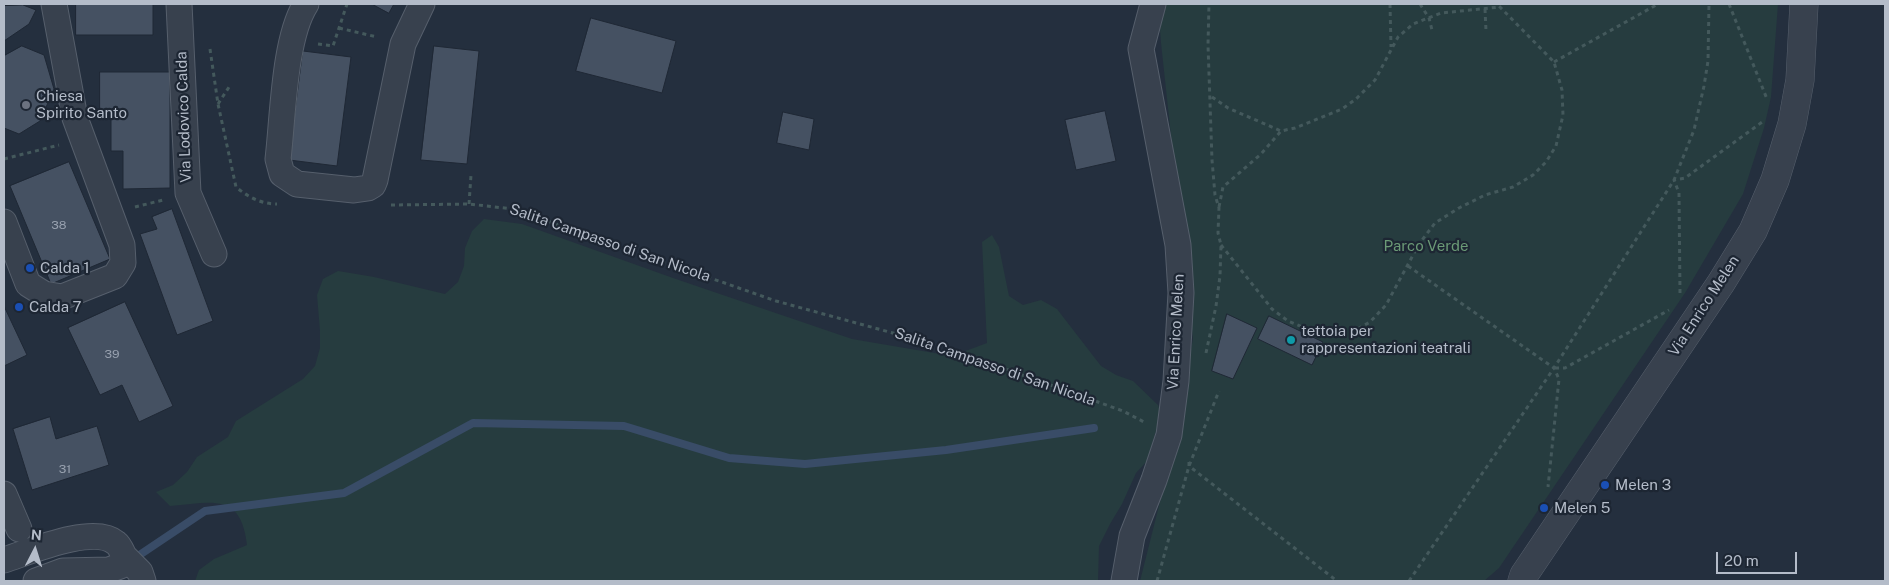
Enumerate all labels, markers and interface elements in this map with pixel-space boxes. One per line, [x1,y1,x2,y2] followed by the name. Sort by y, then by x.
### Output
[173,51,195,183] street label: Via Lodovico Calda
[36,87,127,122] place label: Chiesa Spirito Santo
[20,99,32,111] marker: Chiesa Spirito Santo
[507,200,713,286] street label: Salita Campasso di San Nicola
[51,218,67,232] house number: 38
[1384,237,1468,255] park label: Parco Verde
[1665,252,1743,360] street label: Via Enrico Melen
[40,259,90,277] place label: Calda 1
[24,262,36,274] marker: Calda 1
[1164,273,1188,391] street label: Via Enrico Melen
[29,298,82,316] place label: Calda 7
[13,301,25,313] marker: Calda 7
[1301,322,1471,357] place label: tettoia per rappresentazioni teatrali
[892,324,1098,410] street label: Salita Campasso di San Nicola
[1285,334,1297,346] marker: tettoia per rappresentazioni teatrali
[105,347,119,361] house number: 39
[59,462,71,476] house number: 31
[1615,476,1671,494] place label: Melen 3
[1599,479,1611,491] marker: Melen 3
[1554,499,1610,517] place label: Melen 5
[1538,502,1550,514] marker: Melen 5
[10,525,60,575] north arrow
[30,527,42,544] text: N
[1719,542,1800,574] scale bar
[1724,552,1759,569] text: 20 m

